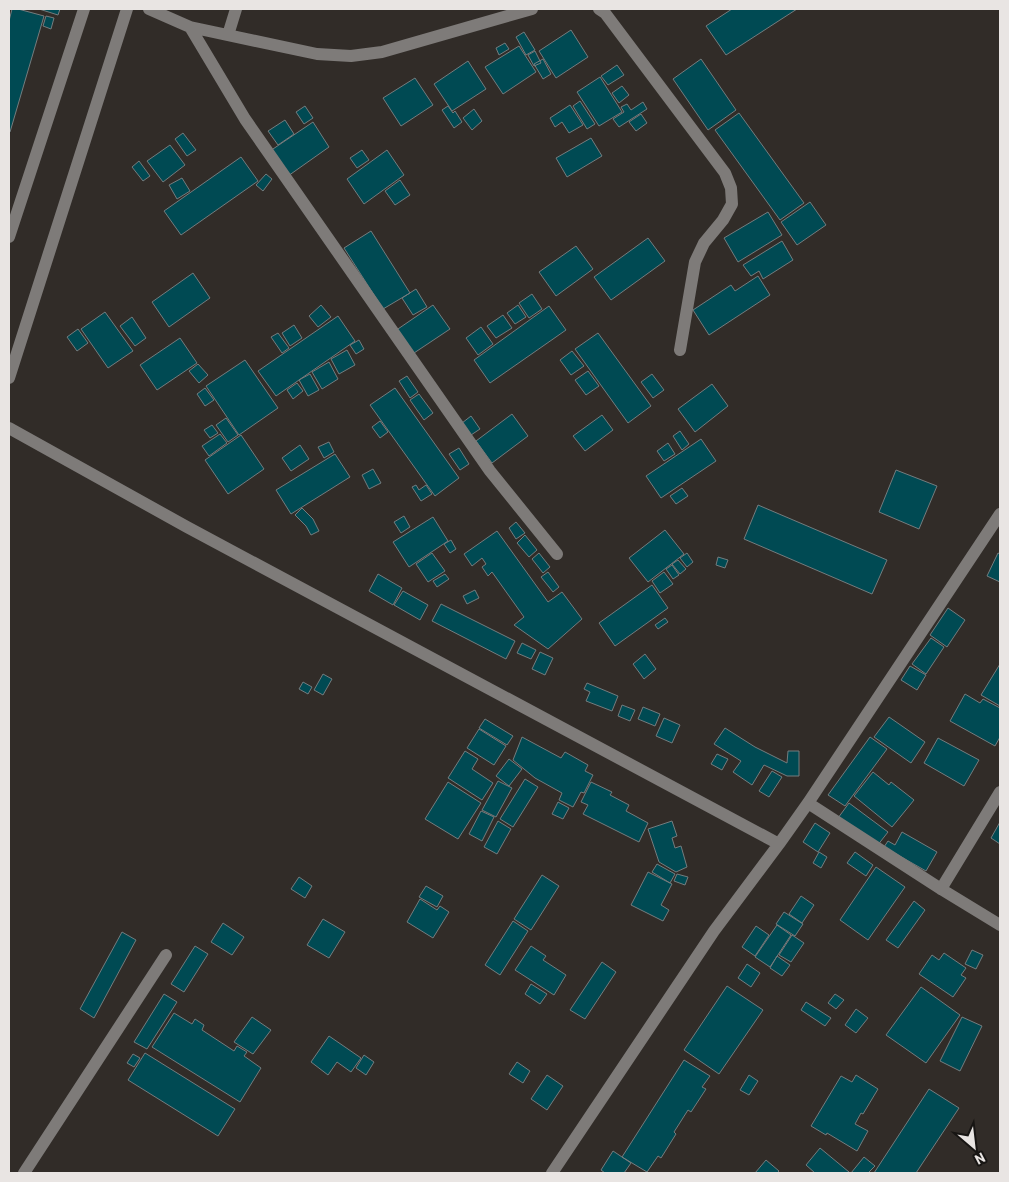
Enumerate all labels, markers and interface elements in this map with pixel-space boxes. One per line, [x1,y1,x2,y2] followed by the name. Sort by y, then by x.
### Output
[949,1122,999,1172] north arrow
[972,1149,988,1169] text: N

